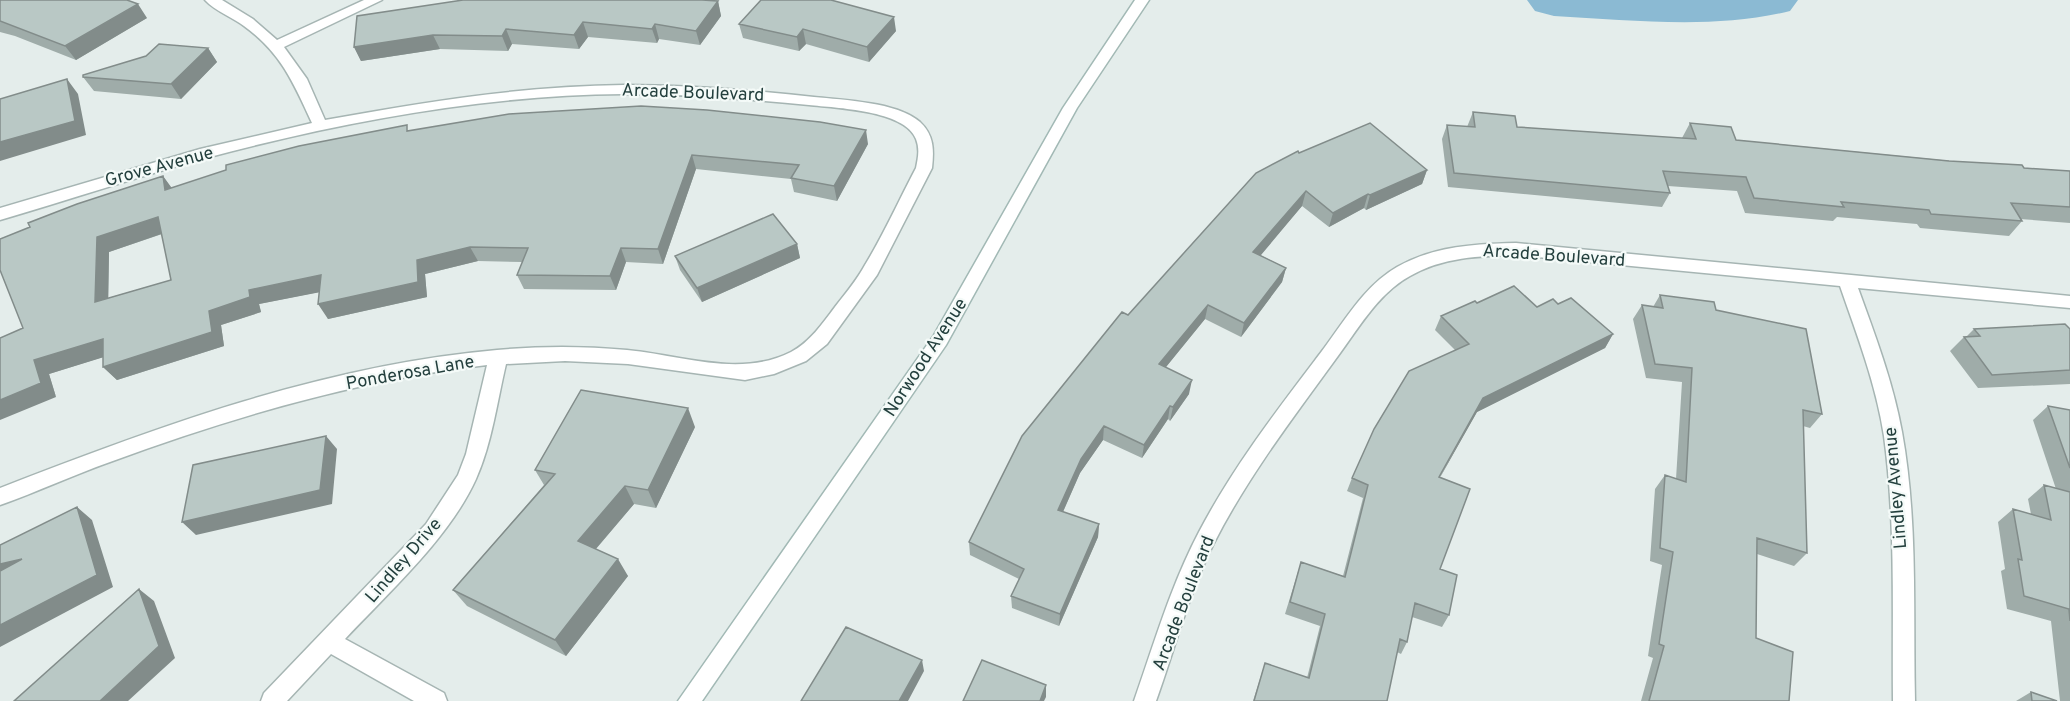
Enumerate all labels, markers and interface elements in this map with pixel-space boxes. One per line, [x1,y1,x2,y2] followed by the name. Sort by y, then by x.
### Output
[621,80,765,107] street label: Arcade Boulevard
[103,142,216,193] street label: Grove Avenue
[1482,240,1626,273] street label: Arcade Boulevard
[879,294,973,422] street label: Norwood Avenue
[344,351,476,396] street label: Ponderosa Lane
[1880,426,1913,550] street label: Lindley Avenue
[361,514,447,608] street label: Lindley Drive
[1148,533,1221,674] street label: Arcade Boulevard

